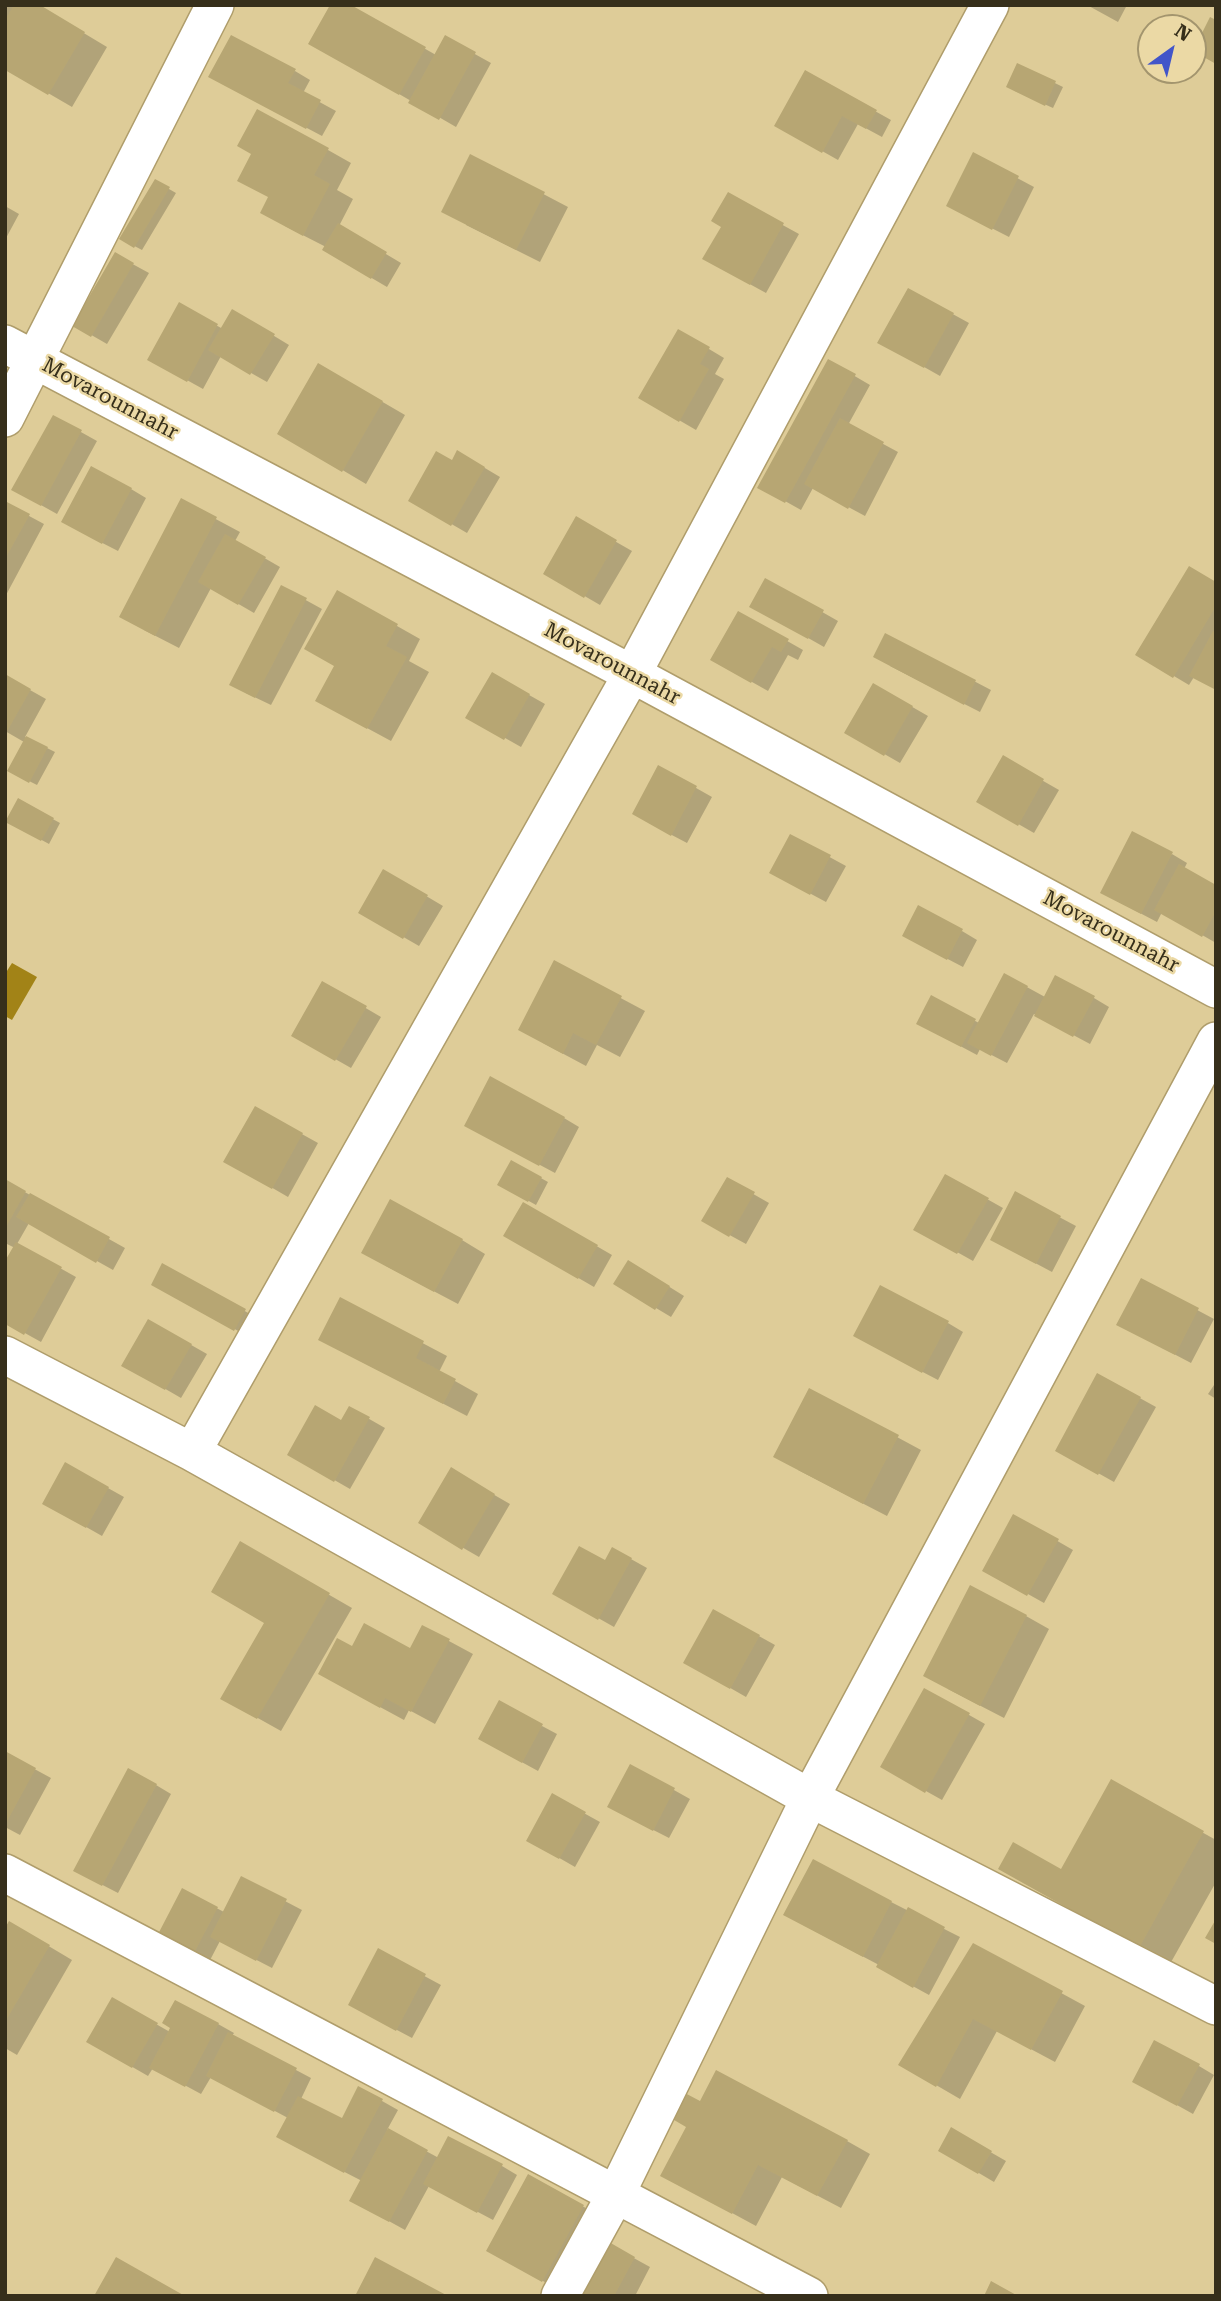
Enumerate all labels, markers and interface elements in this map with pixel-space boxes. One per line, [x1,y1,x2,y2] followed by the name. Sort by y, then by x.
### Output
[1137,14,1207,84] north arrow
[1170,19,1195,46] text: N
[38,353,182,445] street label: Movarounnahr
[540,618,684,710] street label: Movarounnahr
[1039,886,1183,978] street label: Movarounnahr

